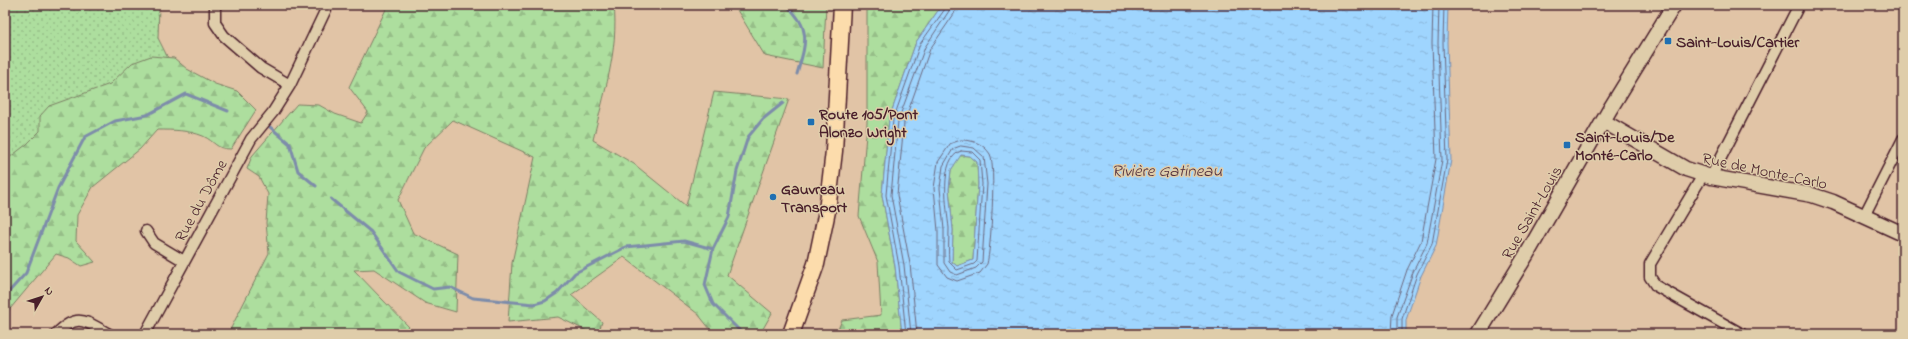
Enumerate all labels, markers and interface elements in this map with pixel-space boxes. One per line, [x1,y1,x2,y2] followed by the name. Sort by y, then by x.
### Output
[1676,31,1800,55] place label: Saint-Louis/Cartier
[1663,36,1673,46] marker: Saint-Louis/Cartier
[818,103,918,146] place label: Route 105/Pont Alonzo Wright
[806,117,816,127] marker: Route 105/Pont Alonzo Wright
[1575,126,1675,168] place label: Saint-Louis/De Monté-Carlo
[1562,140,1572,150] marker: Saint-Louis/De Monté-Carlo
[1700,147,1829,197] street label: Rue de Monte-Carlo
[169,155,235,247] street label: Rue du Dôme
[1112,159,1222,184] water label: Rivière Gatineau
[1496,162,1569,264] street label: Rue Saint-Louis
[781,178,848,220] place label: Gauvreau Transport
[768,192,778,202] marker: Gauvreau Transport
[22,277,62,317] north arrow
[40,283,58,299] text: N

